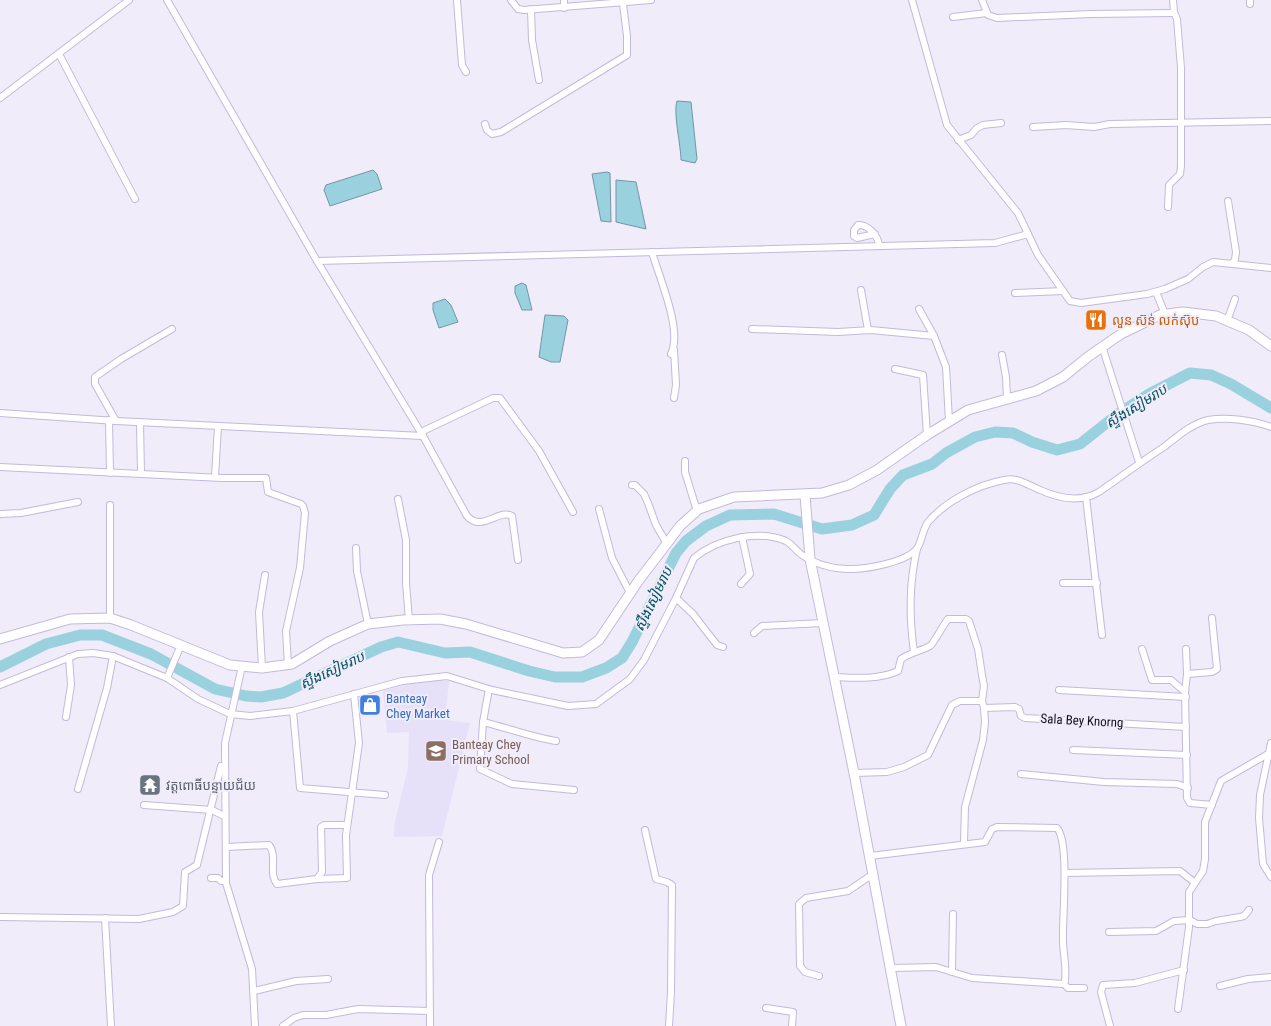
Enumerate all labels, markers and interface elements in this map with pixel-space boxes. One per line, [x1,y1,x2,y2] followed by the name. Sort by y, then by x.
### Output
[1083,307,1109,333] restaurant icon: លួន ស៊ន់ លក់ស៊ុប
[1112,313,1199,328] place label: លួន ស៊ន់ លក់ស៊ុប
[1102,379,1171,432] water label: ស្ទឹងសៀមរាប
[630,563,677,634] water label: ស្ទឹងសៀមរាប
[297,647,368,693] water label: ស្ទឹងសៀមរាប
[386,691,450,721] place label: Banteay Chey Market
[357,692,383,718] shop icon: Banteay Chey Market
[1040,711,1124,730] street label: Sala Bey Knorng
[452,737,530,767] place label: Banteay Chey Primary School
[423,738,449,764] school or university icon: Banteay Chey Primary School
[137,772,163,798] temple icon: វត្តពោធិ៍បន្ទាយជ័យ
[166,777,256,794] place label: វត្តពោធិ៍បន្ទាយជ័យ

